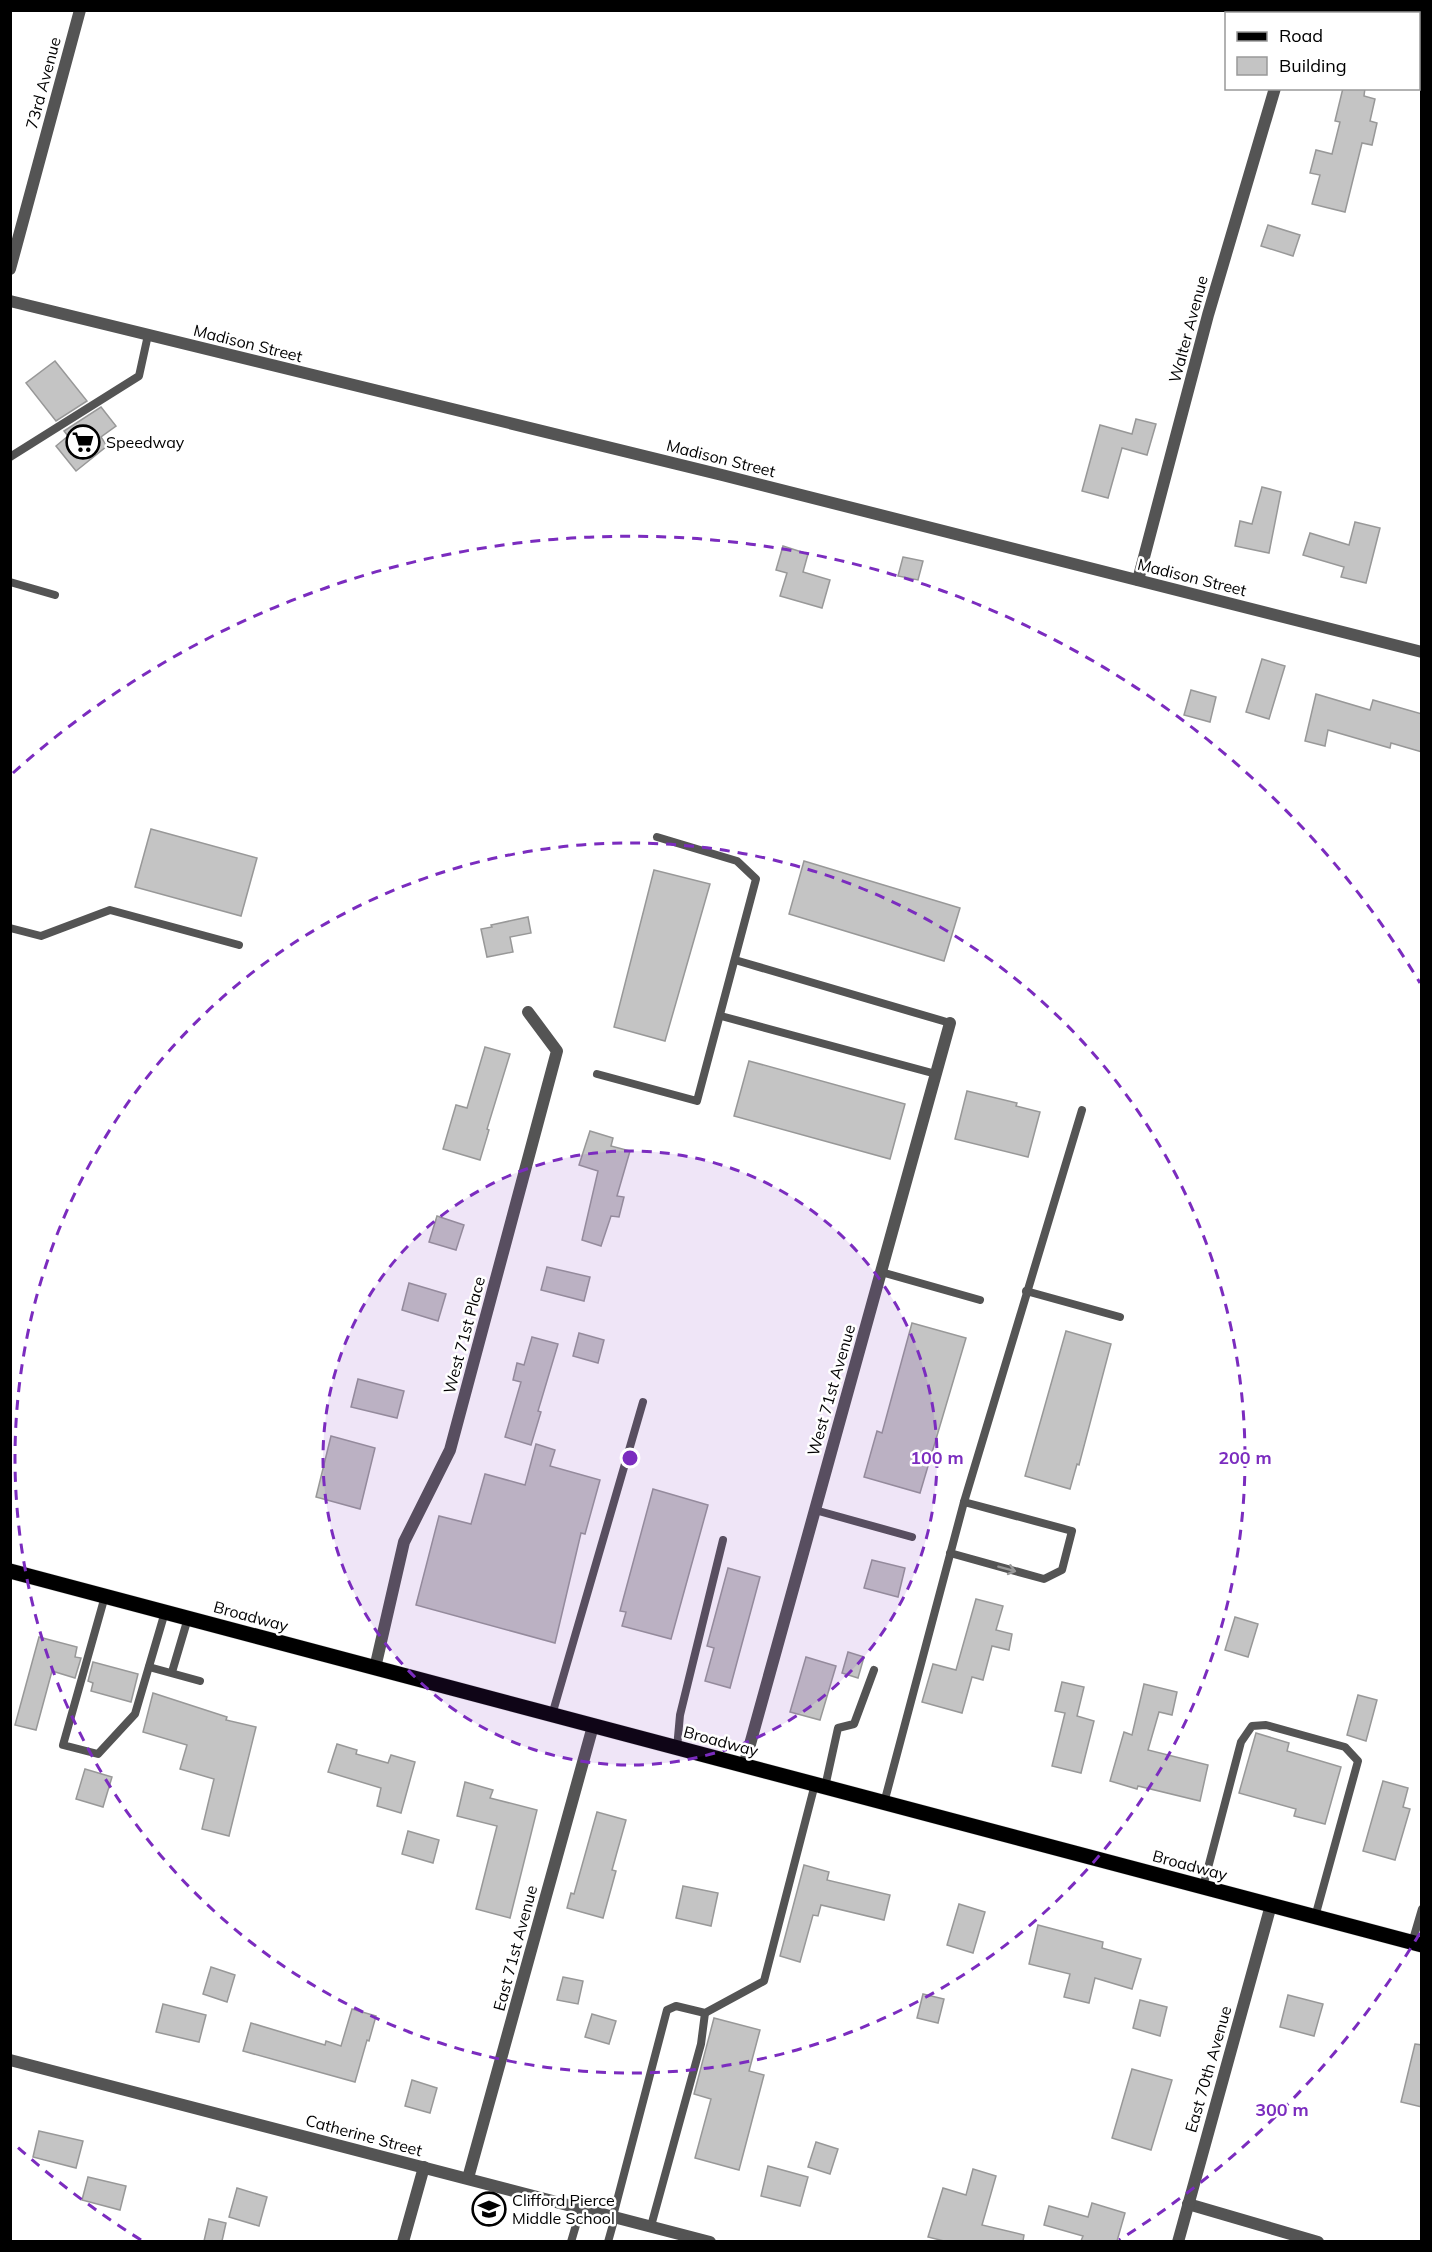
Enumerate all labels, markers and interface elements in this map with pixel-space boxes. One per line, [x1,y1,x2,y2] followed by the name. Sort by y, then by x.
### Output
[1225,12,1420,90] legend
[1279,24,1323,47] text: Road
[21,35,65,131] street label: 73rd Avenue
[1279,54,1347,77] text: Building
[1164,273,1212,385] street label: Walter Avenue
[191,320,305,366] street label: Madison Street
[65,424,101,460] supermarket icon: Speedway
[106,432,185,452] place label: Speedway
[664,435,778,481] street label: Madison Street
[1135,554,1249,600] street label: Madison Street
[439,1274,489,1396] street label: West 71st Place
[803,1322,859,1458] street label: West 71st Avenue
[910,1446,964,1469] text: 100 m
[1218,1446,1272,1469] text: 200 m
[620,1448,640,1468] centre of rings
[997,1563,1016,1575] one-way arrow
[211,1596,291,1636] street label: Broadway
[681,1721,761,1761] street label: Broadway
[1150,1845,1230,1885] street label: Broadway
[489,1883,541,2013] street label: East 71st Avenue
[1180,2003,1236,2135] street label: East 70th Avenue
[1255,2098,1309,2121] text: 300 m
[303,2110,425,2160] street label: Catherine Street
[512,2190,615,2228] place label: Clifford Pierce Middle School
[471,2191,507,2227] school or university icon: Clifford Pierce Middle School

